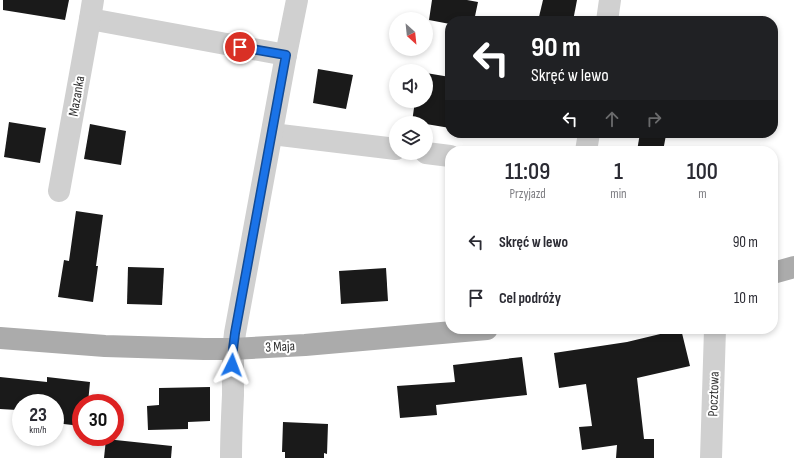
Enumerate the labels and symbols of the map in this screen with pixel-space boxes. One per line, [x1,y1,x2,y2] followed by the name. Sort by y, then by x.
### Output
[389,12,433,56] north arrow
[223,30,257,64] pin
[65,74,88,118] street label: Mazanka
[265,337,295,356] street label: 3 Maja
[211,344,253,386] position arrow
[704,371,723,417] street label: Pocztowa
[72,394,124,446] speed limit sign: 30

